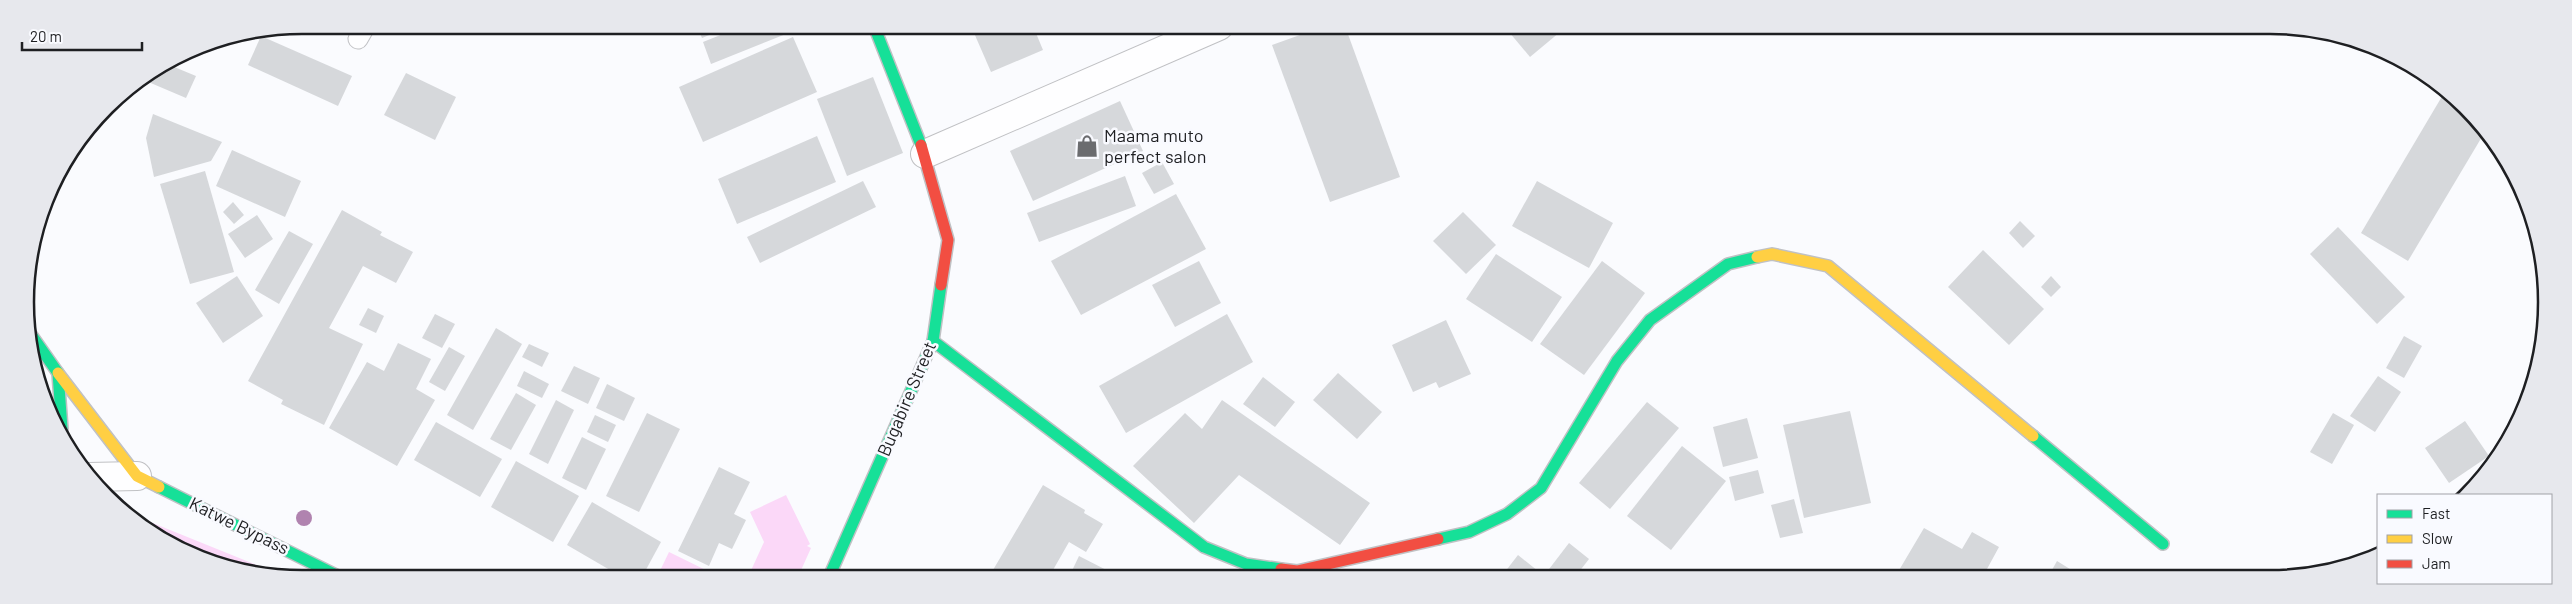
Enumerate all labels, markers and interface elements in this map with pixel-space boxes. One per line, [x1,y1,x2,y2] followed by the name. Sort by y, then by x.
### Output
[22,20,142,52] scale bar
[30,27,62,45] text: 20 m
[1104,124,1206,167] place label: Maama muto perfect salon
[1074,133,1100,159] shop icon: Maama muto perfect salon
[872,338,940,459] street label: Bugabire Street
[186,492,293,559] street label: Katwe Bypass
[2377,494,2552,584] legend
[2422,504,2450,522] text: Fast
[2422,529,2453,547] text: Slow
[2422,554,2451,572] text: Jam

